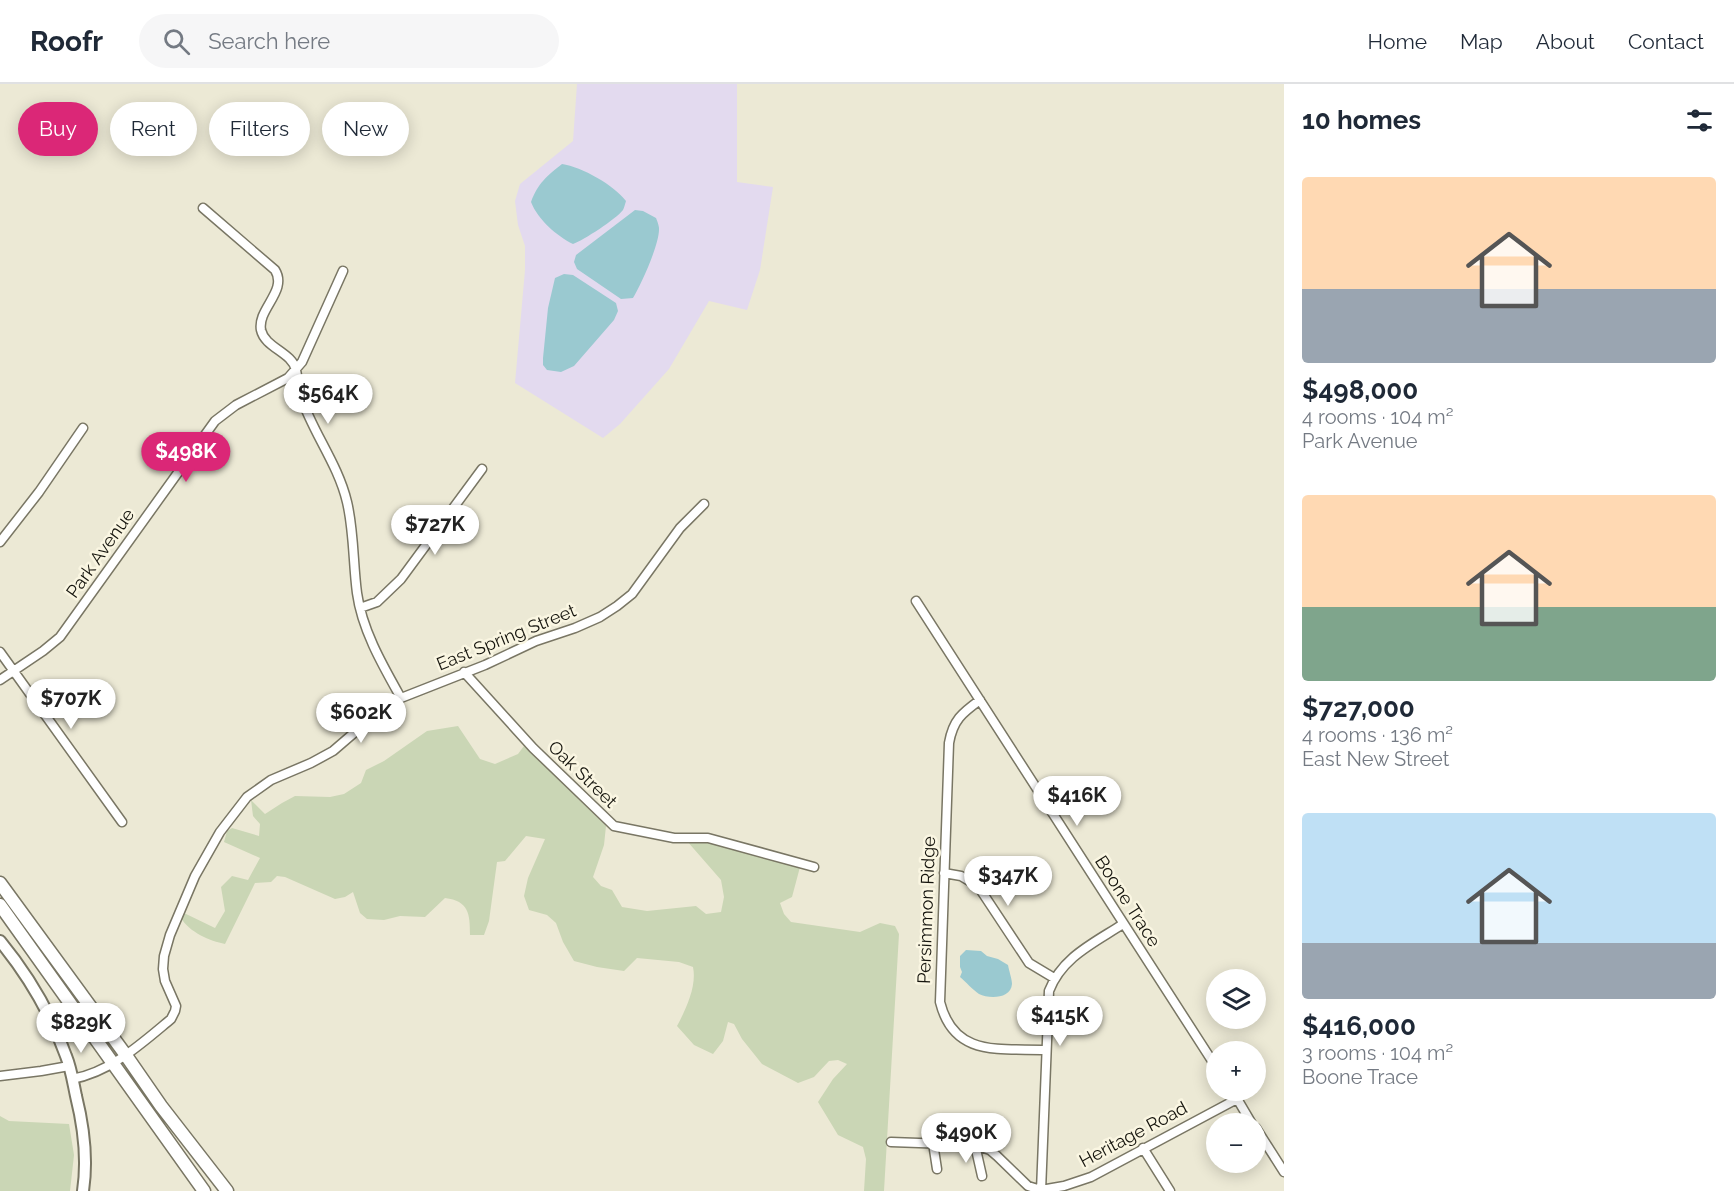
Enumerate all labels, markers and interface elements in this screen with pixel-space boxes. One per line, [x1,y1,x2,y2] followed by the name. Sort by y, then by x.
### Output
[139,14,559,68] search box
[30,25,103,58] text: Roofr
[160,25,193,58] icon: search
[208,28,330,54] text: Search here
[1368,29,1427,54] text: Home
[1460,29,1503,54] text: Map
[1536,29,1595,54] text: About
[1628,29,1704,54] text: Contact
[18,102,98,156] chip: Buy
[110,102,197,156] chip: Rent
[209,102,310,156] chip: Filters
[322,102,409,156] chip: New
[1683,104,1716,137] icon: filters
[1302,105,1421,135] text: 10 homes
[1455,216,1563,324] icon: home
[286,374,370,425] pin: $564K
[1302,375,1418,405] text: $498,000
[298,381,358,405] text: $564K
[1302,405,1454,429] text: 4 rooms · 104 m²
[1302,429,1418,453] text: Park Avenue
[144,432,228,483] pin: $498K
[155,439,217,463] text: $498K
[62,504,139,602] street label: Park Avenue
[393,505,477,556] pin: $727K
[405,512,465,536] text: $727K
[1455,534,1563,642] icon: home
[433,599,579,675] street label: East Spring Street
[29,679,113,730] pin: $707K
[41,686,101,710] text: $707K
[319,693,403,744] pin: $602K
[1302,693,1415,723] text: $727,000
[330,700,392,724] text: $602K
[1302,723,1453,747] text: 4 rooms · 136 m²
[544,736,622,812] street label: Oak Street
[1302,747,1449,771] text: East New Street
[1035,776,1119,827] pin: $416K
[1047,783,1107,807] text: $416K
[913,835,939,984] street label: Persimmon Ridge
[1091,852,1165,951] street label: Boone Trace
[1455,852,1563,960] icon: home
[966,856,1050,907] pin: $347K
[978,863,1038,887] text: $347K
[1206,969,1266,1173] map controls
[1206,969,1266,1029] button: layers
[1018,996,1102,1047] pin: $415K
[39,1003,123,1054] pin: $829K
[1031,1003,1089,1027] text: $415K
[50,1010,112,1034] text: $829K
[1302,1011,1416,1041] text: $416,000
[1206,1041,1266,1101] button: +
[1302,1041,1453,1065] text: 3 rooms · 104 m²
[1302,1065,1418,1089] text: Boone Trace
[1075,1097,1191,1171] street label: Heritage Road
[924,1113,1008,1164] pin: $490K
[1206,1113,1266,1173] button: −
[935,1120,997,1144] text: $490K

